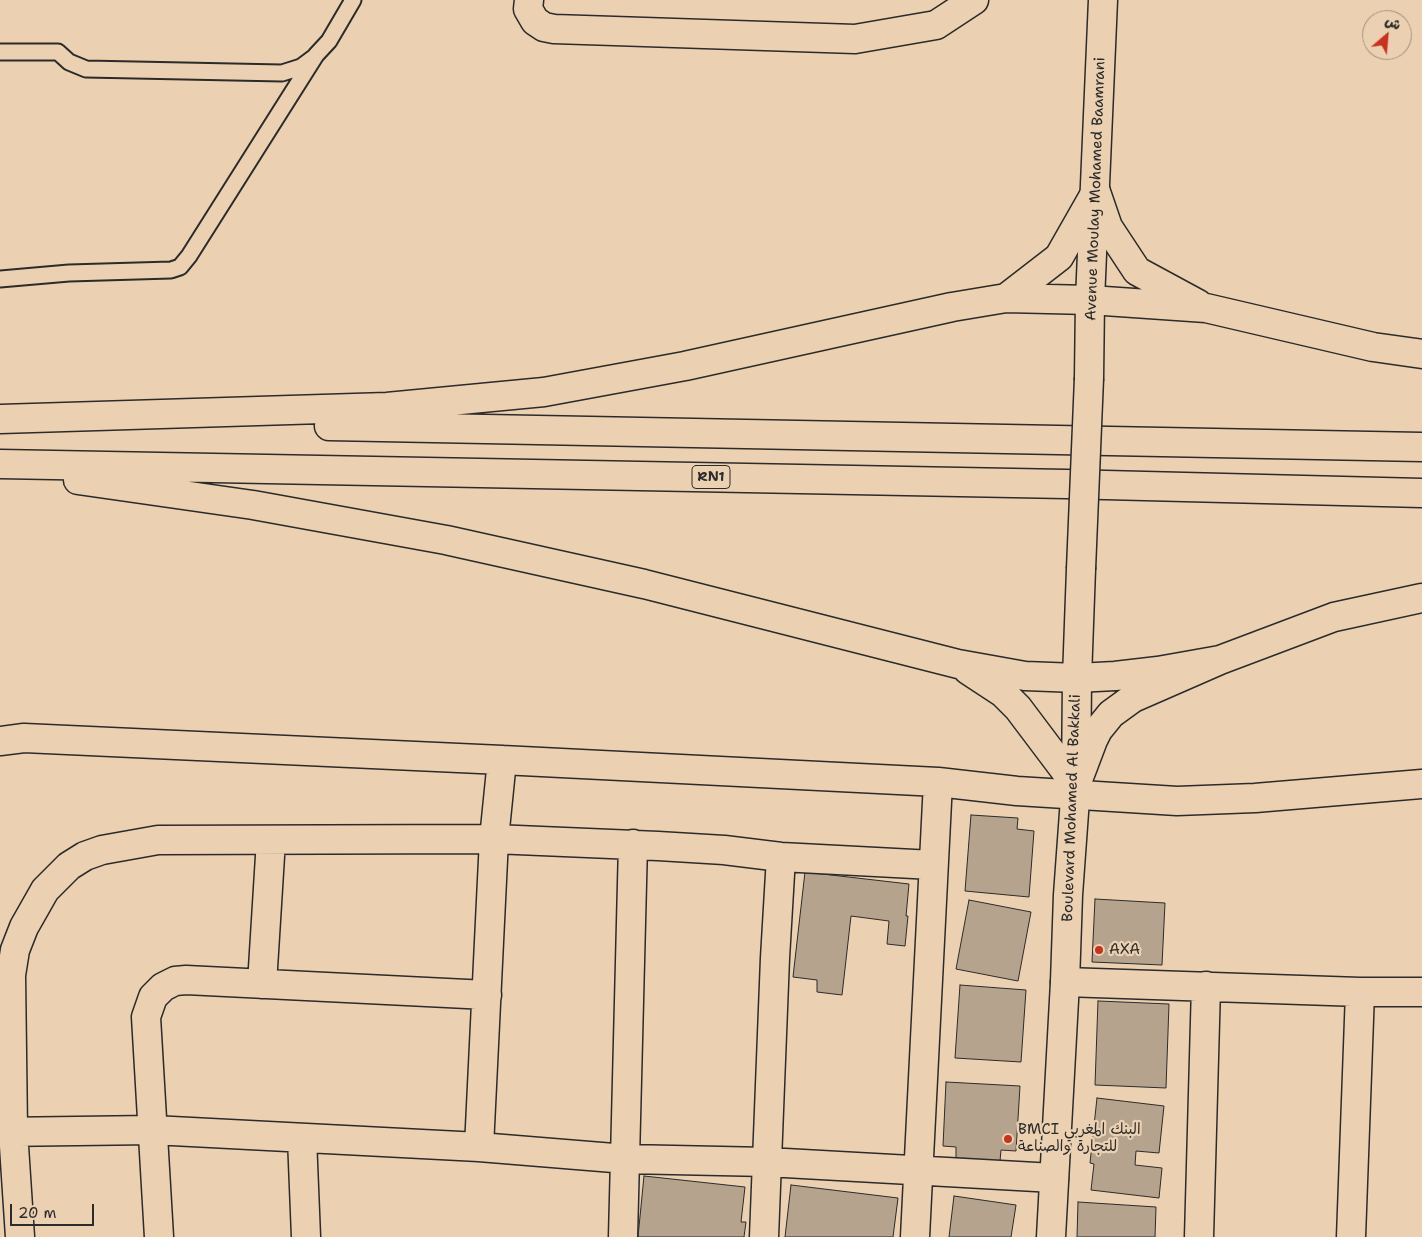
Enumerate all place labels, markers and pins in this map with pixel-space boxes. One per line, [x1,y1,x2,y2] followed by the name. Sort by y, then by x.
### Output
[1109,941,1140,959] place label: AXA
[1093,944,1105,956] marker: AXA
[1018,1121,1141,1156] place label: BMCI البنك المغربي للتجارة والصناعة
[1002,1133,1014,1145] marker: BMCI البنك المغربي للتجارة والصناعة

